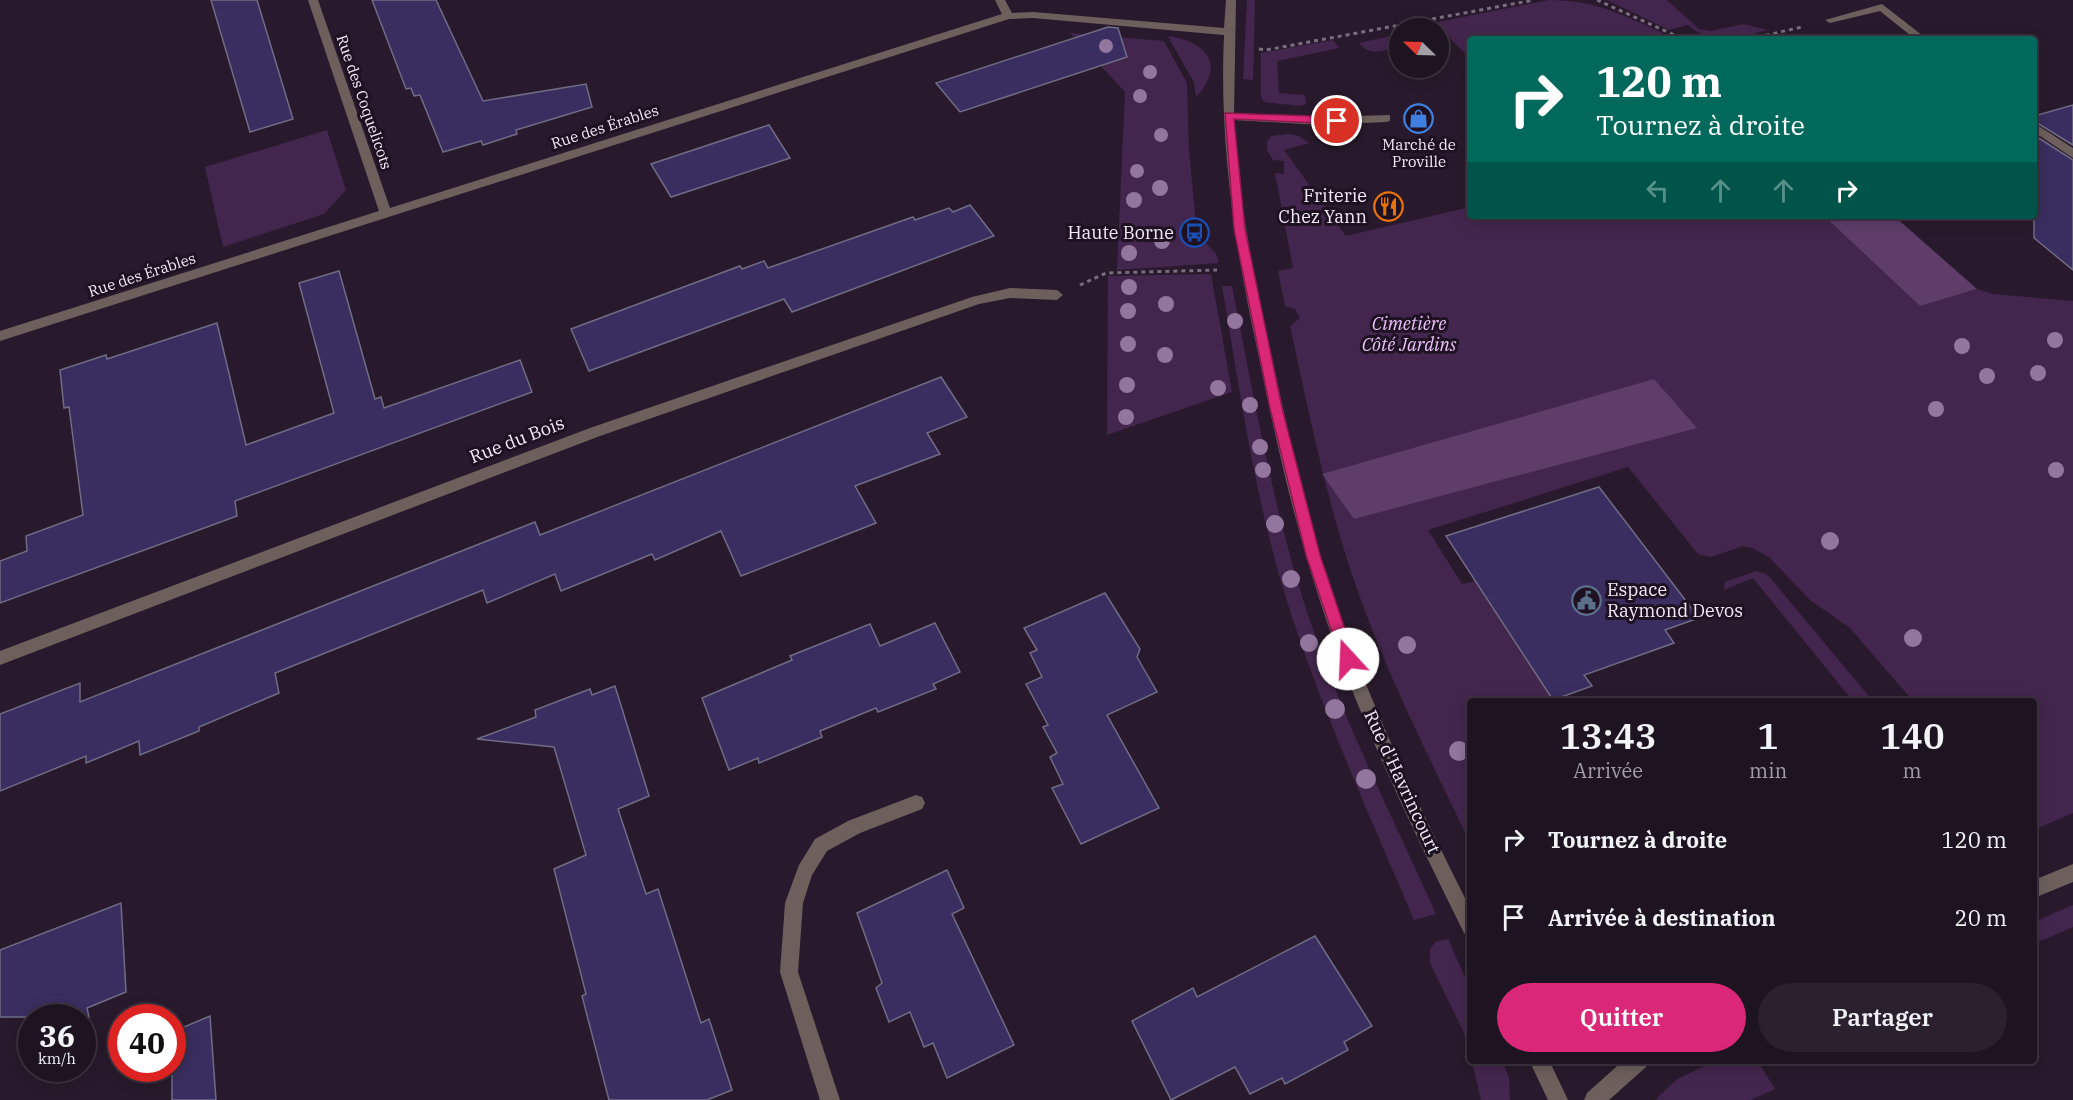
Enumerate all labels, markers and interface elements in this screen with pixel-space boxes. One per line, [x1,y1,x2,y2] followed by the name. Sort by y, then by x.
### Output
[1389,18,1449,78] north arrow
[1389,18,1449,78] map controls
[333,32,396,172] street label: Rue des Coquelicots
[1596,54,1722,109] text: 120 m
[1497,60,1575,138] icon: right
[1311,95,1362,146] pin
[549,100,661,153] street label: Rue des Érables
[1403,102,1435,134] shop icon: Marché de Proville
[1320,104,1353,137] icon: arrive
[1596,107,1805,142] text: Tournez à droite
[1382,135,1456,171] place label: Marché de Proville
[1641,174,1674,207] icon: left
[1704,174,1737,207] icon: ahead
[1767,174,1800,207] icon: ahead
[1830,174,1863,207] icon: right
[1278,184,1367,228] place label: Friterie Chez Yann
[1372,190,1404,222] restaurant icon: Friterie Chez Yann
[1179,217,1211,249] bus stop icon: Haute Borne
[1067,221,1174,244] place label: Haute Borne
[86,248,198,301] street label: Rue des Érables
[1362,312,1457,356] park label: Cimetière Côté Jardins
[466,411,568,468] street label: Rue du Bois
[1607,578,1743,622] place label: Espace Raymond Devos
[1570,584,1602,616] public building icon: Espace Raymond Devos
[1316,627,1380,691] position arrow
[1359,706,1446,857] street label: Rue d'Havrincourt
[1559,712,1657,759] text: 13:43
[1757,712,1779,759] text: 1
[1880,712,1945,759] text: 140
[1573,757,1643,784] text: Arrivée
[1749,757,1787,784] text: min
[1903,757,1922,784] text: m
[1497,823,1530,856] icon: right
[1548,825,1727,854] text: Tournez à droite
[1941,825,2007,854] text: 120 m
[1497,901,1530,934] icon: arrive
[1548,903,1776,932] text: Arrivée à destination
[1955,903,2007,932] text: 20 m
[1497,983,1746,1052] button: Quitter
[1758,983,2007,1052] button: Partager
[108,1004,186,1082] speed limit sign: 40
[39,1016,75,1055] text: 36
[38,1049,76,1068] text: km/h

